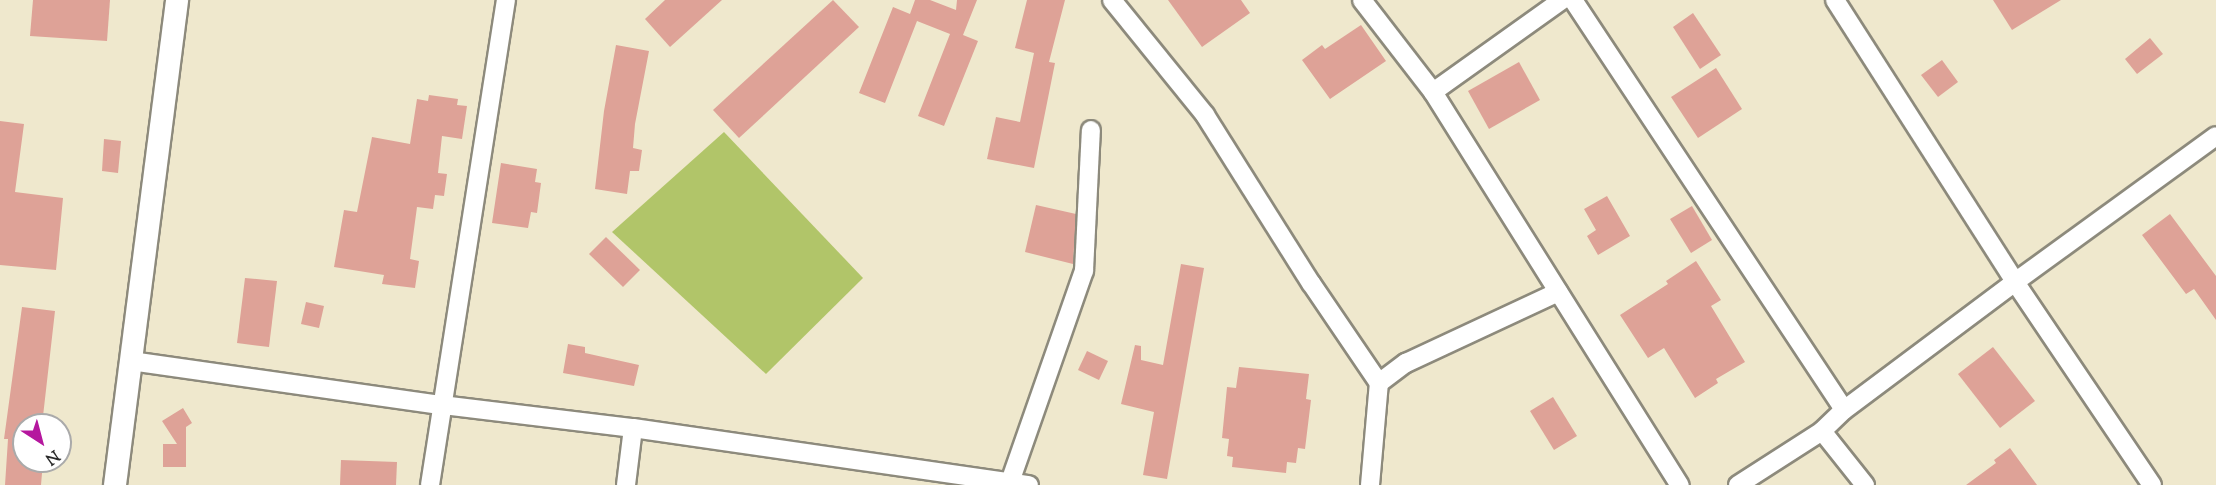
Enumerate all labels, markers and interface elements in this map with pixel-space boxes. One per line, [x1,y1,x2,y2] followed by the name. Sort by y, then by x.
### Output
[12,413,72,473] north arrow
[40,443,64,469] text: N

